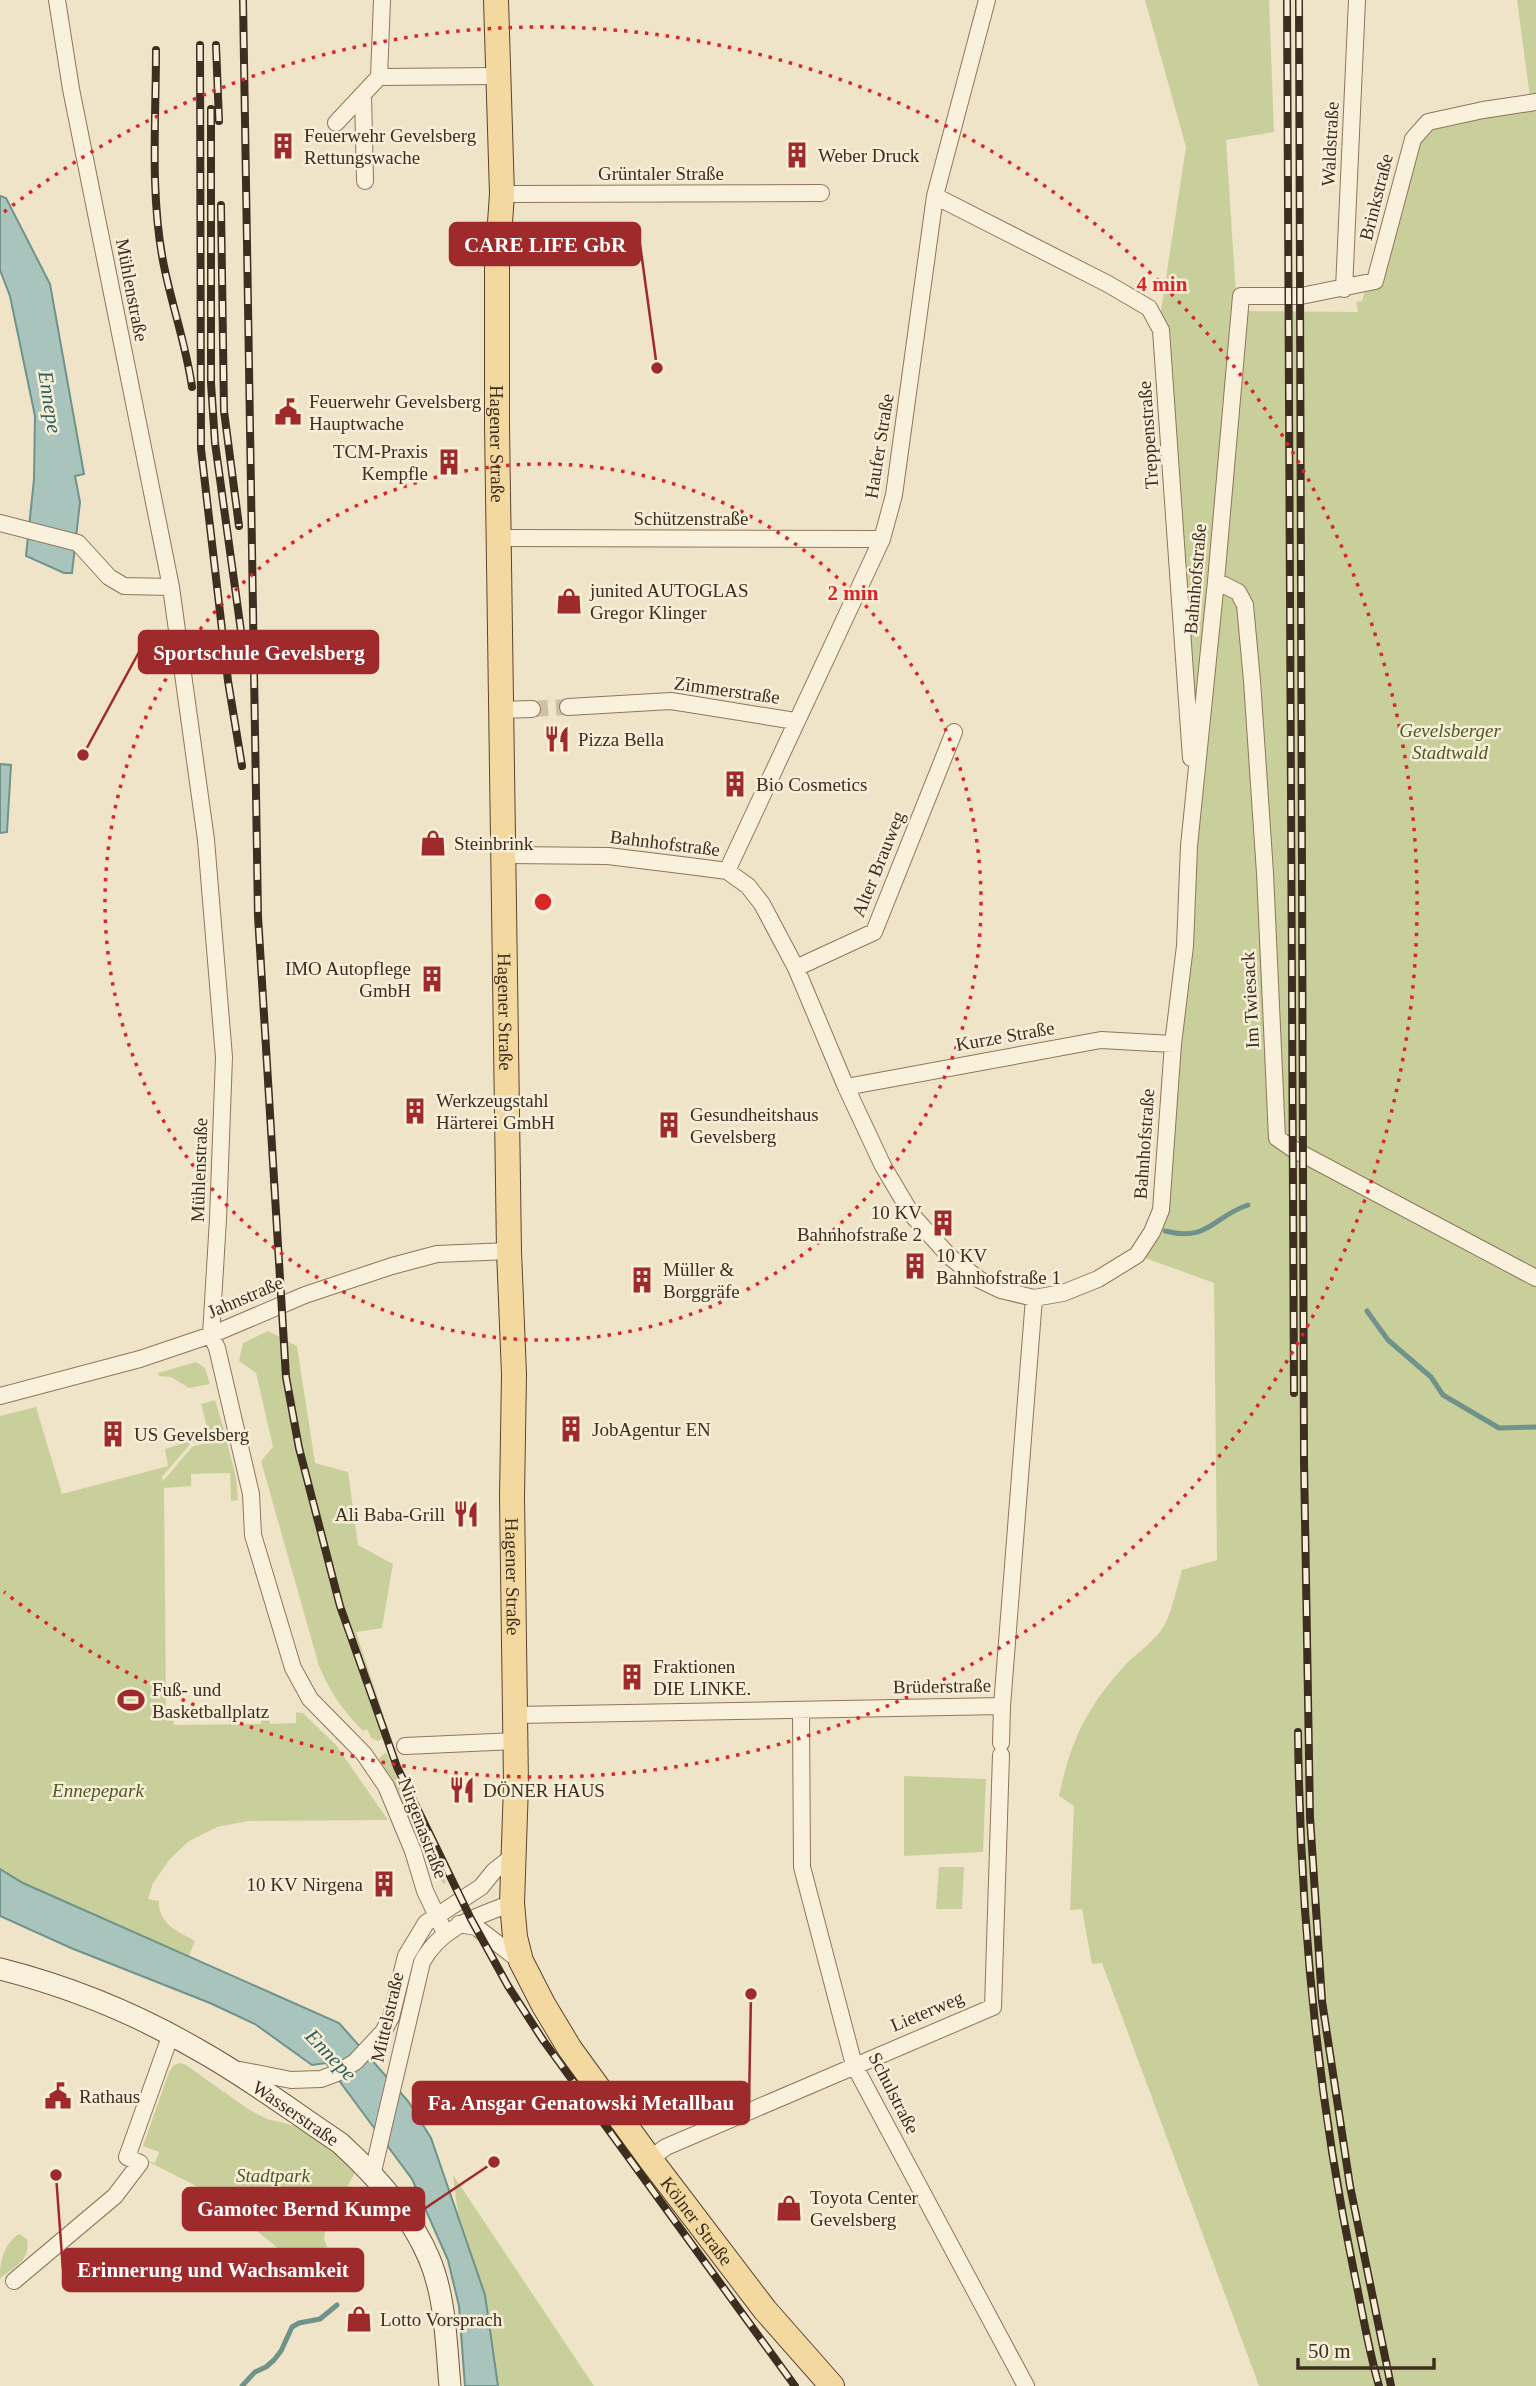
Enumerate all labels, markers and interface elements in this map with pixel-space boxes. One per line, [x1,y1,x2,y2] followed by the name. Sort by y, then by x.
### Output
[1317,101,1343,187] street label: Waldstraße
[304,125,477,168] place label: Feuerwehr Gevelsberg Rettungswache
[268,131,298,161] building icon: Feuerwehr Gevelsberg Rettungswache
[782,140,812,170] building icon: Weber Druck
[818,145,920,166] place label: Weber Druck
[1355,151,1397,243] street label: Brinkstraße
[598,163,724,184] street label: Grüntaler Straße
[450,223,640,265] callout: CARE LIFE GbR
[464,233,627,257] text: CARE LIFE GbR
[112,237,152,343] street label: Mühlenstraße
[1137,272,1188,296] text: 4 min
[33,368,67,435] water label: Ennepe
[1134,380,1162,490] street label: Treppenstraße
[487,385,509,503] street label: Hagener Straße
[309,391,482,434] place label: Feuerwehr Gevelsberg Hauptwache
[860,392,898,500] street label: Haufer Straße
[273,397,303,427] public building icon: Feuerwehr Gevelsberg Hauptwache
[333,441,428,484] place label: TCM-Praxis Kempfle
[434,447,464,477] building icon: TCM-Praxis Kempfle
[633,508,749,529] street label: Schützenstraße
[1180,523,1210,635] street label: Bahnhofstraße
[589,580,749,623] place label: junited AUTOGLAS Gregor Klinger
[828,581,879,605] text: 2 min
[554,586,584,616] shop icon: junited AUTOGLAS Gregor Klinger
[139,631,378,673] callout: Sportschule Gevelsberg
[153,641,365,665] text: Sportschule Gevelsberg
[673,672,781,708] street label: Zimmerstraße
[1399,720,1501,763] park label: Gevelsberger Stadtwald
[542,724,572,754] restaurant icon: Pizza Bella
[578,729,665,750] place label: Pizza Bella
[720,769,750,799] building icon: Bio Cosmetics
[756,774,867,795] place label: Bio Cosmetics
[847,808,909,920] street label: Alter Brauweg
[609,826,721,860] street label: Bahnhofstraße
[418,828,448,858] shop icon: Steinbrink
[454,833,534,854] place label: Steinbrink
[531,890,555,914] centre of rings
[1237,951,1263,1049] street label: Im Twiesack
[494,953,517,1071] street label: Hagener Straße
[285,958,411,1001] place label: IMO Autopflege GmbH
[417,964,447,994] building icon: IMO Autopflege GmbH
[954,1017,1056,1055] street label: Kurze Straße
[1130,1088,1158,1200] street label: Bahnhofstraße
[436,1090,555,1133] place label: Werkzeugstahl Härterei GmbH
[400,1096,430,1126] building icon: Werkzeugstahl Härterei GmbH
[690,1104,819,1147] place label: Gesundheitshaus Gevelsberg
[654,1110,684,1140] building icon: Gesundheitshaus Gevelsberg
[187,1117,211,1223] street label: Mühlenstraße
[797,1202,922,1245] place label: 10 KV Bahnhofstraße 2
[928,1208,958,1238] building icon: 10 KV Bahnhofstraße 2
[936,1245,1061,1288] place label: 10 KV Bahnhofstraße 1
[900,1251,930,1281] building icon: 10 KV Bahnhofstraße 1
[663,1259,740,1302] place label: Müller & Borggräfe
[627,1265,657,1295] building icon: Müller & Borggräfe
[204,1272,286,1322] street label: Jahnstraße
[556,1414,586,1444] building icon: JobAgentur EN
[98,1419,128,1449] building icon: US Gevelsberg
[592,1419,711,1440] place label: JobAgentur EN
[134,1424,250,1445] place label: US Gevelsberg
[451,1499,481,1529] restaurant icon: Ali Baba-Grill
[335,1504,445,1525] place label: Ali Baba-Grill
[502,1518,524,1636] street label: Hagener Straße
[653,1656,751,1699] place label: Fraktionen DIE LINKE.
[617,1662,647,1692] building icon: Fraktionen DIE LINKE.
[893,1675,991,1697] street label: Brüderstraße
[152,1679,269,1722] place label: Fuß- und Basketballplatz
[116,1685,146,1715] sports icon: Fuß- und Basketballplatz
[394,1775,452,1881] street label: Nirgenastraße
[447,1775,477,1805] restaurant icon: DÖNER HAUS
[51,1780,144,1801] park label: Ennepepark
[483,1780,605,1801] place label: DÖNER HAUS
[369,1869,399,1899] building icon: 10 KV Nirgena
[247,1874,364,1895] place label: 10 KV Nirgena
[366,1970,408,2064] street label: Mittelstraße
[887,1986,967,2036] street label: Lieterweg
[300,2023,362,2086] water label: Ennepe
[865,2049,923,2137] street label: Schulstraße
[249,2076,343,2150] street label: Wasserstraße
[43,2081,73,2111] public building icon: Rathaus
[413,2082,749,2124] callout: Fa. Ansgar Genatowski Metallbau
[79,2086,140,2107] place label: Rathaus
[428,2091,735,2115] text: Fa. Ansgar Genatowski Metallbau
[236,2165,311,2186] park label: Stadtpark
[657,2172,738,2269] street label: Kölner Straße
[810,2187,919,2230] place label: Toyota Center Gevelsberg
[183,2188,424,2230] callout: Gamotec Bernd Kumpe
[774,2193,804,2223] shop icon: Toyota Center Gevelsberg
[197,2197,411,2221] text: Gamotec Bernd Kumpe
[63,2249,363,2291] callout: Erinnerung und Wachsamkeit
[77,2258,349,2282] text: Erinnerung und Wachsamkeit
[344,2304,374,2334] shop icon: Lotto Vorsprach
[380,2309,503,2330] place label: Lotto Vorsprach
[1298,2326,1434,2370] scale bar
[1308,2339,1351,2363] text: 50 m

